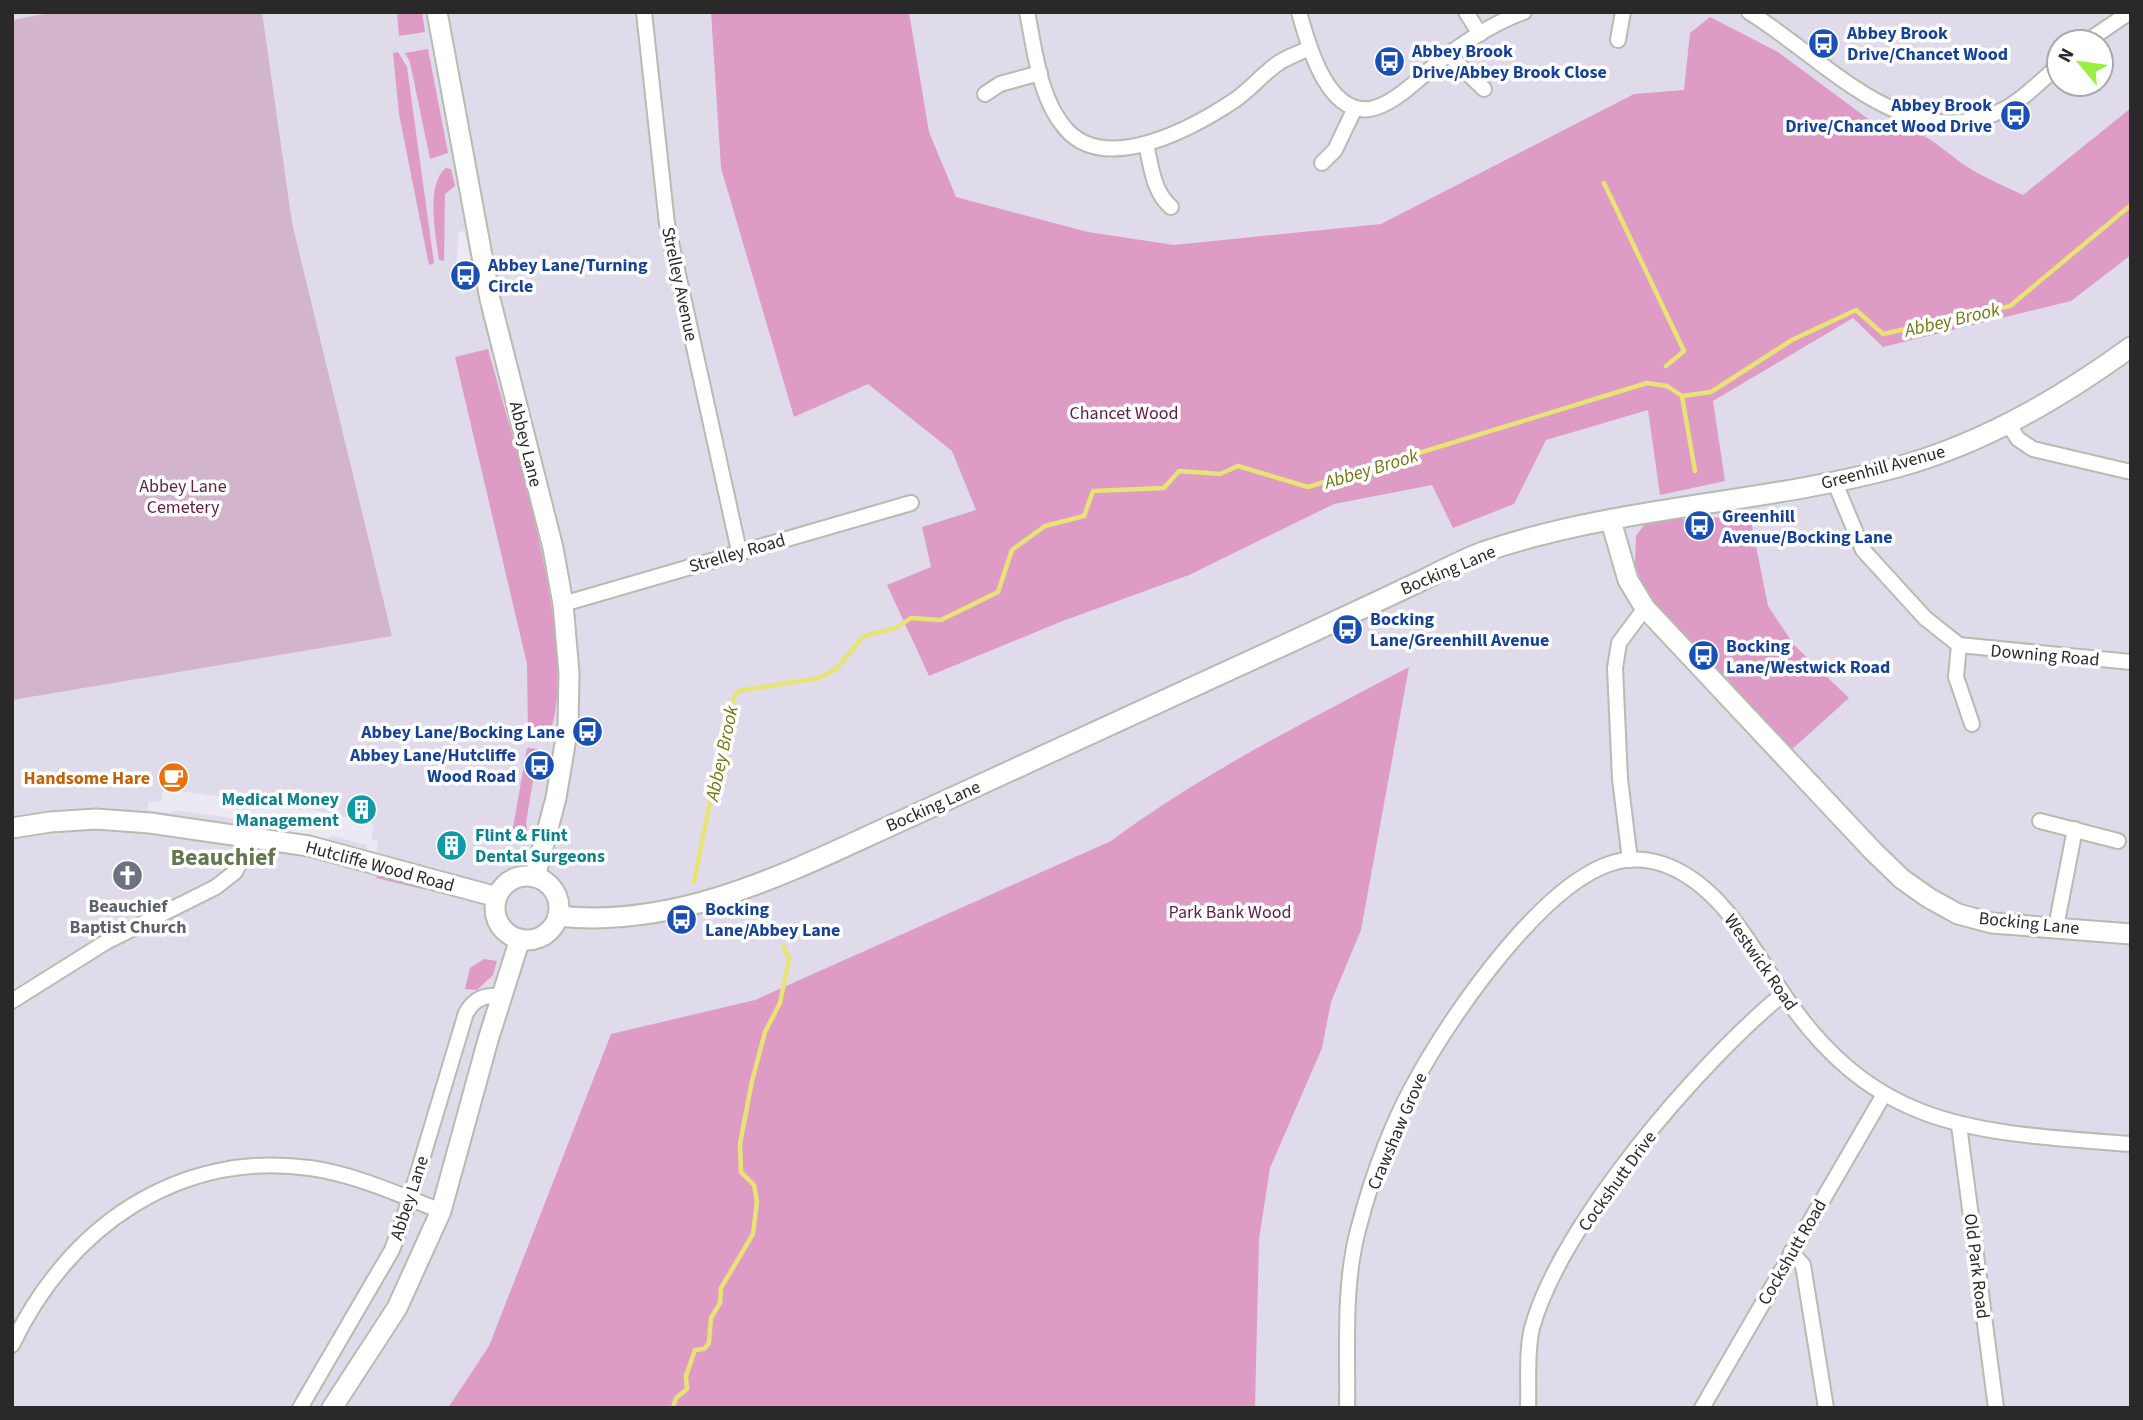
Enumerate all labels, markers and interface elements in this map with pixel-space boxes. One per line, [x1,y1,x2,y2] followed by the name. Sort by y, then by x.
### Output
[1846,21,2008,67] place label: Abbey Brook Drive/Chancet Wood
[1807,26,1841,60] bus stop icon: Abbey Brook Drive/Chancet Wood
[2045,28,2115,98] north arrow
[1411,39,1607,85] place label: Abbey Brook Drive/Abbey Brook Close
[2052,43,2081,68] text: N
[1372,44,1406,78] bus stop icon: Abbey Brook Drive/Abbey Brook Close
[1785,93,1992,139] place label: Abbey Brook Drive/Chancet Wood Drive
[1998,98,2032,132] bus stop icon: Abbey Brook Drive/Chancet Wood Drive
[655,225,704,343] street label: Strelley Avenue
[487,253,648,299] place label: Abbey Lane/Turning Circle
[448,258,482,292] bus stop icon: Abbey Lane/Turning Circle
[1901,296,2004,345] water label: Abbey Brook
[503,399,548,490] street label: Abbey Lane
[1070,401,1178,426] park label: Chancet Wood
[1818,439,1948,496] street label: Greenhill Avenue
[1320,442,1423,497] water label: Abbey Brook
[139,474,227,520] park label: Abbey Lane Cemetery
[1721,504,1893,550] place label: Greenhill Avenue/Bocking Lane
[1682,509,1716,543] bus stop icon: Greenhill Avenue/Bocking Lane
[686,528,788,579] street label: Strelley Road
[1397,539,1500,602] street label: Bocking Lane
[1370,607,1549,653] place label: Bocking Lane/Greenhill Avenue
[1330,612,1364,646] bus stop icon: Bocking Lane/Greenhill Avenue
[1726,634,1890,680] place label: Bocking Lane/Westwick Road
[1990,638,2100,673] street label: Downing Road
[1686,639,1720,673] bus stop icon: Bocking Lane/Westwick Road
[699,702,746,805] water label: Abbey Brook
[571,715,605,749] bus stop icon: Abbey Lane/Bocking Lane
[360,720,565,745] place label: Abbey Lane/Bocking Lane
[349,743,516,789] place label: Abbey Lane/Hutcliffe Wood Road
[522,748,556,782] bus stop icon: Abbey Lane/Hutcliffe Wood Road
[156,761,190,795] cafe icon: Handsome Hare
[24,766,150,791] place label: Handsome Hare
[882,774,984,838] street label: Bocking Lane
[222,787,340,833] place label: Medical Money Management
[345,792,379,826] building icon: Medical Money Management
[475,823,605,869] place label: Flint & Flint Dental Surgeons
[435,828,469,862] building icon: Flint & Flint Dental Surgeons
[303,835,457,898] street label: Hutcliffe Wood Road
[170,840,276,875] district label: Beauchief
[111,859,145,893] church icon: Beauchief Baptist Church
[70,894,186,940] place label: Beauchief Baptist Church
[705,897,840,943] place label: Bocking Lane/Abbey Lane
[1169,900,1291,925] park label: Park Bank Wood
[665,902,699,936] bus stop icon: Bocking Lane/Abbey Lane
[1977,906,2081,941] street label: Bocking Lane
[1718,909,1803,1016] street label: Westwick Road
[1361,1069,1433,1194] street label: Crawshaw Grove
[1572,1126,1662,1237] street label: Cockshutt Drive
[384,1153,435,1244] street label: Abbey Lane
[1752,1195,1833,1310] street label: Cockshutt Road
[1958,1212,1995,1320] street label: Old Park Road

